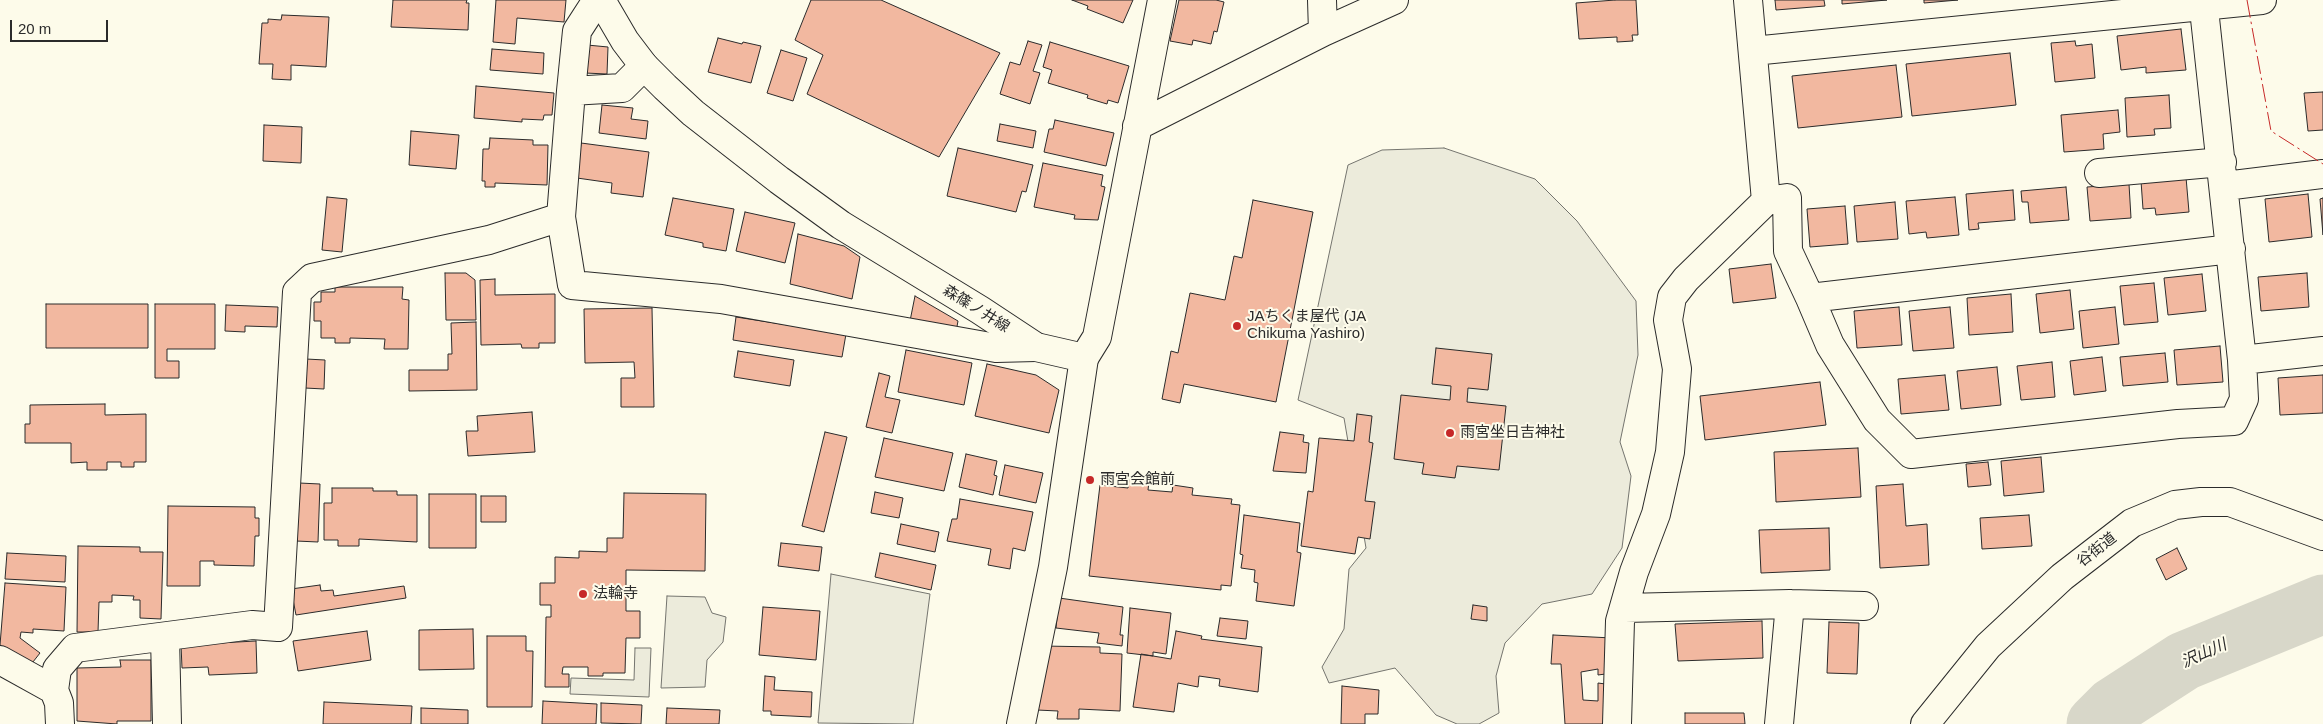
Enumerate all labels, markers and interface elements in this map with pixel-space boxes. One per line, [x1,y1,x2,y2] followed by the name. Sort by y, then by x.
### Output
[12,10,110,42] scale bar
[18,20,51,37] text: 20 m
[939,281,1013,337] street label: 森篠ノ井線
[1247,308,1366,343] place label: JAちくま屋代 (JA Chikuma Yashiro)
[1231,320,1243,332] marker: JAちくま屋代 (JA Chikuma Yashiro)
[1460,424,1565,442] place label: 雨宮坐日吉神社
[1444,427,1456,439] marker: 雨宮坐日吉神社
[1100,471,1175,489] place label: 雨宮会館前
[1084,474,1096,486] marker: 雨宮会館前
[2074,529,2120,571] street label: 谷街道
[593,585,638,603] place label: 法輪寺
[577,588,589,600] marker: 法輪寺
[2178,635,2230,673] water label: 沢山川

